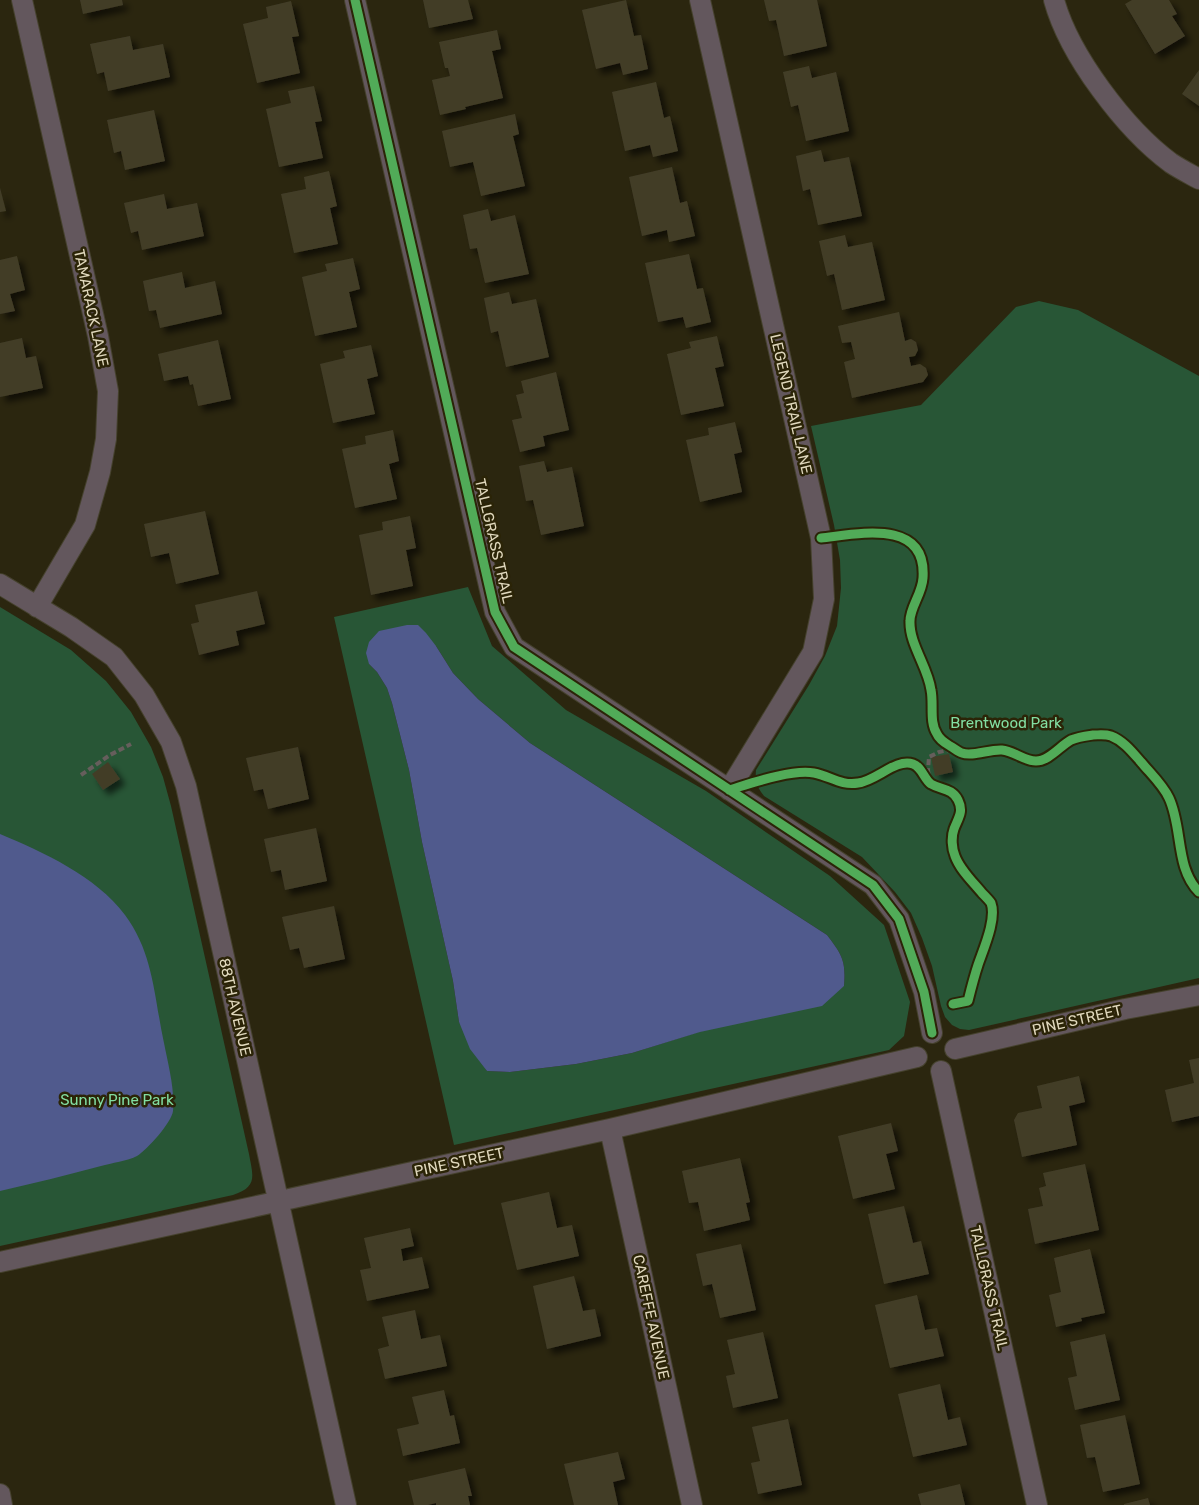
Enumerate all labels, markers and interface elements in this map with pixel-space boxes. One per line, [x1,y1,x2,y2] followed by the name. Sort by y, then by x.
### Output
[70,248,112,368] street label: TAMARACK LANE
[766,332,816,476] street label: LEGEND TRAIL LANE
[471,477,517,606] street label: TALLGRASS TRAIL
[950,714,1062,732] park label: Brentwood Park
[215,956,255,1058] street label: 88TH AVENUE
[1030,1001,1124,1039] street label: PINE STREET
[60,1091,174,1109] park label: Sunny Pine Park
[412,1144,506,1180] street label: PINE STREET
[966,1224,1012,1353] street label: TALLGRASS TRAIL
[629,1253,673,1381] street label: CAREFFE AVENUE

